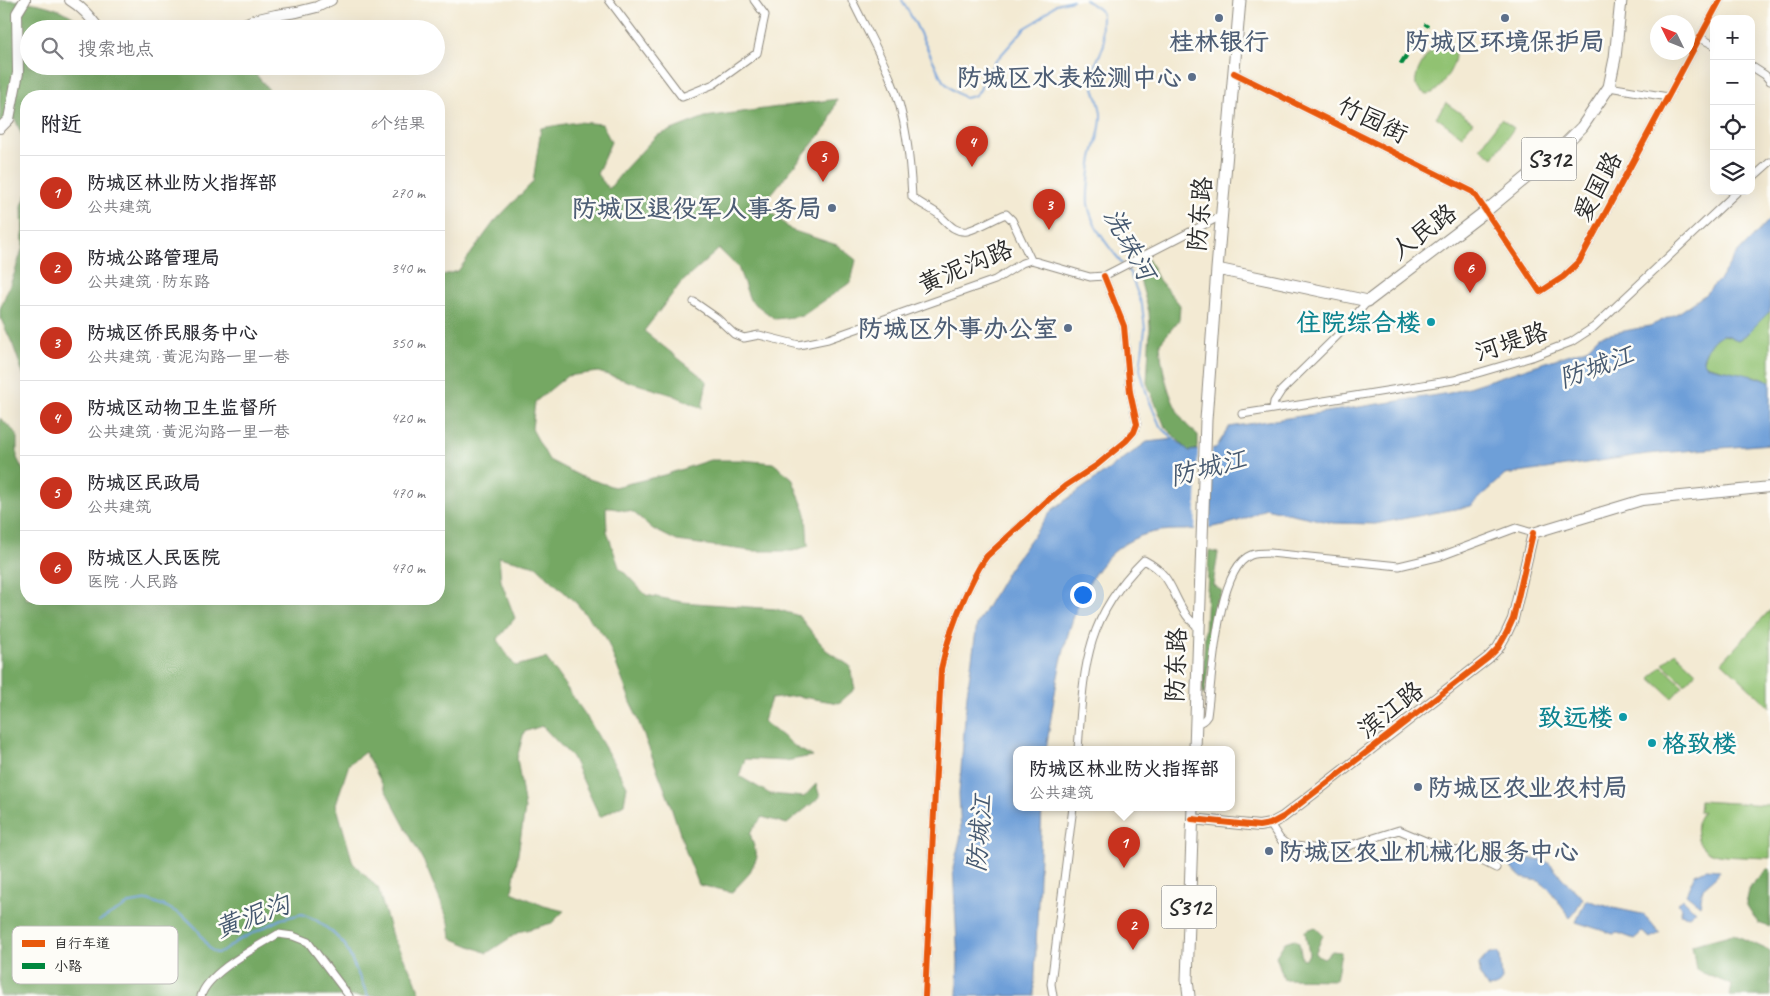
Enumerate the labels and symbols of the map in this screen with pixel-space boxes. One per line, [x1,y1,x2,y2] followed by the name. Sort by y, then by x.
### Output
[1213,12,1225,24] marker: 桂林银行
[1499,12,1511,24] marker: 防城区环境保护局
[1650,15,1695,60] north arrow
[1169,26,1269,58] place label: 桂林银行
[1405,26,1605,58] place label: 防城区环境保护局
[957,62,1182,94] place label: 防城区水表检测中心
[1186,71,1198,83] marker: 防城区水表检测中心
[1332,89,1413,151] street label: 竹园街
[956,126,988,167] pin: 4
[1522,138,1576,180] road number: S312
[807,141,839,182] pin: 5
[1566,146,1630,227] street label: 爱国路
[1181,175,1219,253] street label: 防东路
[1033,189,1065,230] pin: 3
[572,193,822,225] place label: 防城区退役军人事务局
[1384,196,1463,267] street label: 人民路
[826,202,838,214] marker: 防城区退役军人事务局
[1096,202,1165,290] water label: 洗珠河
[913,233,1018,301] street label: 黄泥沟路
[1454,252,1486,293] pin: 6
[1296,307,1421,339] place label: 住院综合楼
[858,313,1058,345] place label: 防城区外事办公室
[1471,315,1552,369] street label: 河堤路
[1425,316,1437,328] marker: 住院综合楼
[1062,322,1074,334] marker: 防城区外事办公室
[1554,337,1639,395] water label: 防城江
[1166,442,1251,493] water label: 防城江
[1070,582,1096,608] your location
[1159,627,1193,703] street label: 防东路
[1351,674,1430,745] street label: 滨江路
[1538,702,1613,734] place label: 致远楼
[1617,711,1629,723] marker: 致远楼
[1662,728,1737,760] place label: 格致楼
[1646,737,1658,749] marker: 格致楼
[1428,772,1628,804] place label: 防城区农业农村局
[1412,781,1424,793] marker: 防城区农业农村局
[960,792,999,873] water label: 防城江
[1108,827,1140,868] pin: 1
[1279,836,1579,868] place label: 防城区农业机械化服务中心
[1263,845,1275,857] marker: 防城区农业机械化服务中心
[1162,886,1216,929] road number: S312
[210,887,296,945] water label: 黄泥沟
[1117,909,1149,950] pin: 2
[12,926,178,984] legend
[54,935,110,952] text: 自行车道
[54,958,82,975] text: 小路

